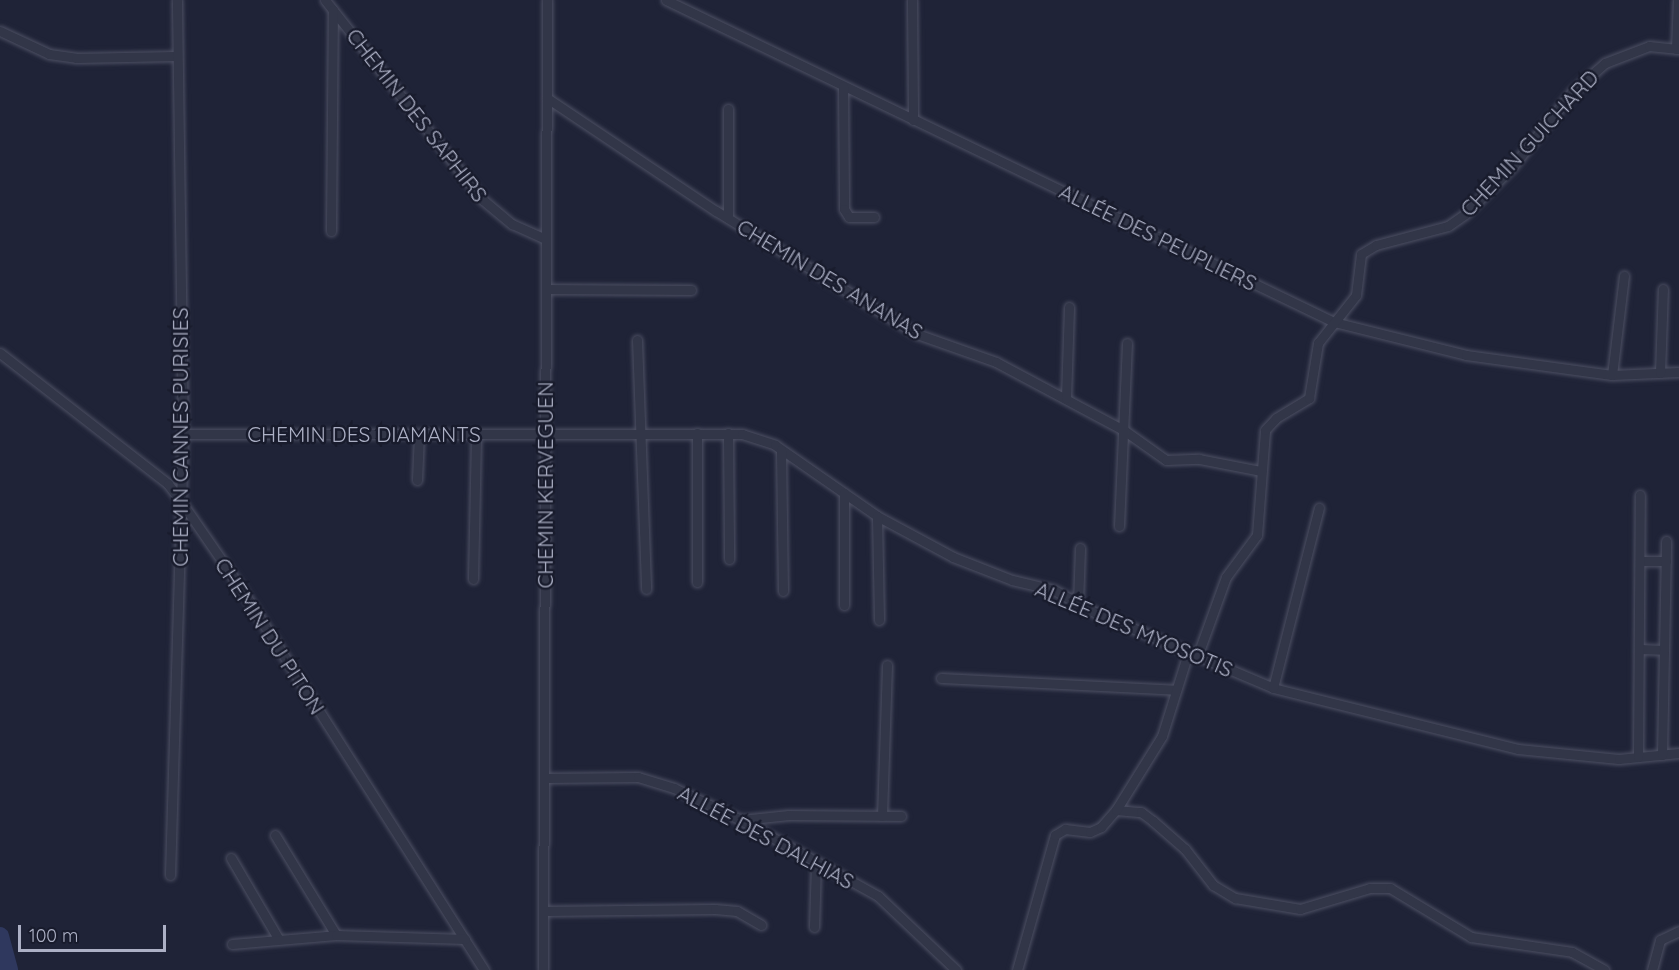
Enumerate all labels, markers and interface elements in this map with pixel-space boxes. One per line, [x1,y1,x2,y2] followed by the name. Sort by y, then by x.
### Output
[341,23,493,207] street label: CHEMIN DES SAPHIRS
[1455,65,1603,221] street label: CHEMIN GUICHARD
[1055,178,1261,296] street label: ALLÉE DES PEUPLIERS
[733,214,927,344] street label: CHEMIN DES ANANAS
[167,307,193,567] street label: CHEMIN CANNES PURISIES
[532,382,558,588] street label: CHEMIN KERVEGUEN
[247,421,481,447] street label: CHEMIN DES DIAMANTS
[210,553,330,719] street label: CHEMIN DU PITON
[1032,576,1236,682] street label: ALLÉE DES MYOSOTIS
[674,780,858,894] street label: ALLÉE DES DALHIAS
[21,913,170,951] scale bar
[29,924,78,947] text: 100 m

